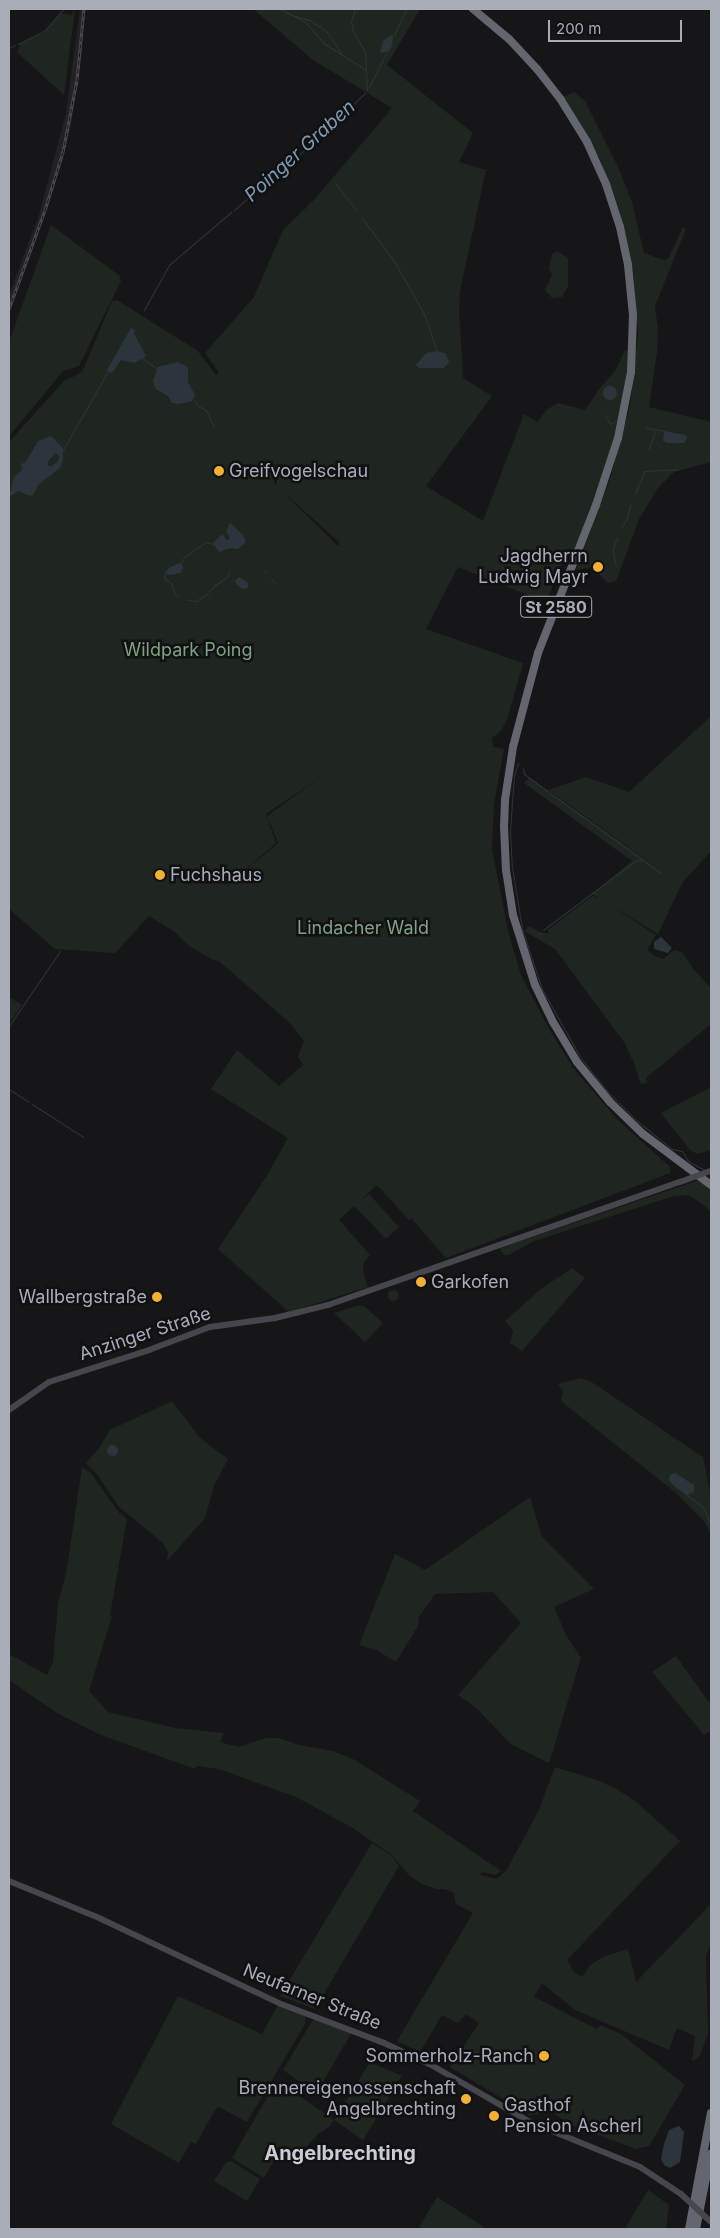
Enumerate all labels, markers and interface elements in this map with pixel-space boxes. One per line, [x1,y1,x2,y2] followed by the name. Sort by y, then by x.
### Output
[550,10,684,42] scale bar
[556,19,601,38] text: 200 m
[240,95,360,207] water label: Poinger Graben
[229,460,368,482] place label: Greifvogelschau
[213,465,225,477] marker: Greifvogelschau
[478,546,588,588] place label: Jagdherrn Ludwig Mayr
[592,561,604,573] marker: Jagdherrn Ludwig Mayr
[520,594,592,620] road number: St 2580
[123,639,253,661] park label: Wildpark Poing
[170,864,262,886] place label: Fuchshaus
[154,869,166,881] marker: Fuchshaus
[297,917,429,939] park label: Lindacher Wald
[431,1271,509,1293] place label: Garkofen
[415,1276,427,1288] marker: Garkofen
[18,1286,147,1308] place label: Wallbergstraße
[151,1291,163,1303] marker: Wallbergstraße
[76,1303,214,1365] street label: Anzinger Straße
[240,1959,384,2035] street label: Neufarner Straße
[365,2045,534,2067] place label: Sommerholz-Ranch
[538,2050,550,2062] marker: Sommerholz-Ranch
[239,2078,456,2120] place label: Brennereigenossenschaft Angelbrechting
[460,2093,472,2105] marker: Brennereigenossenschaft Angelbrechting
[504,2095,642,2138] place label: Gasthof Pension Ascherl
[488,2110,500,2122] marker: Gasthof Pension Ascherl
[264,2141,416,2165] district label: Angelbrechting

